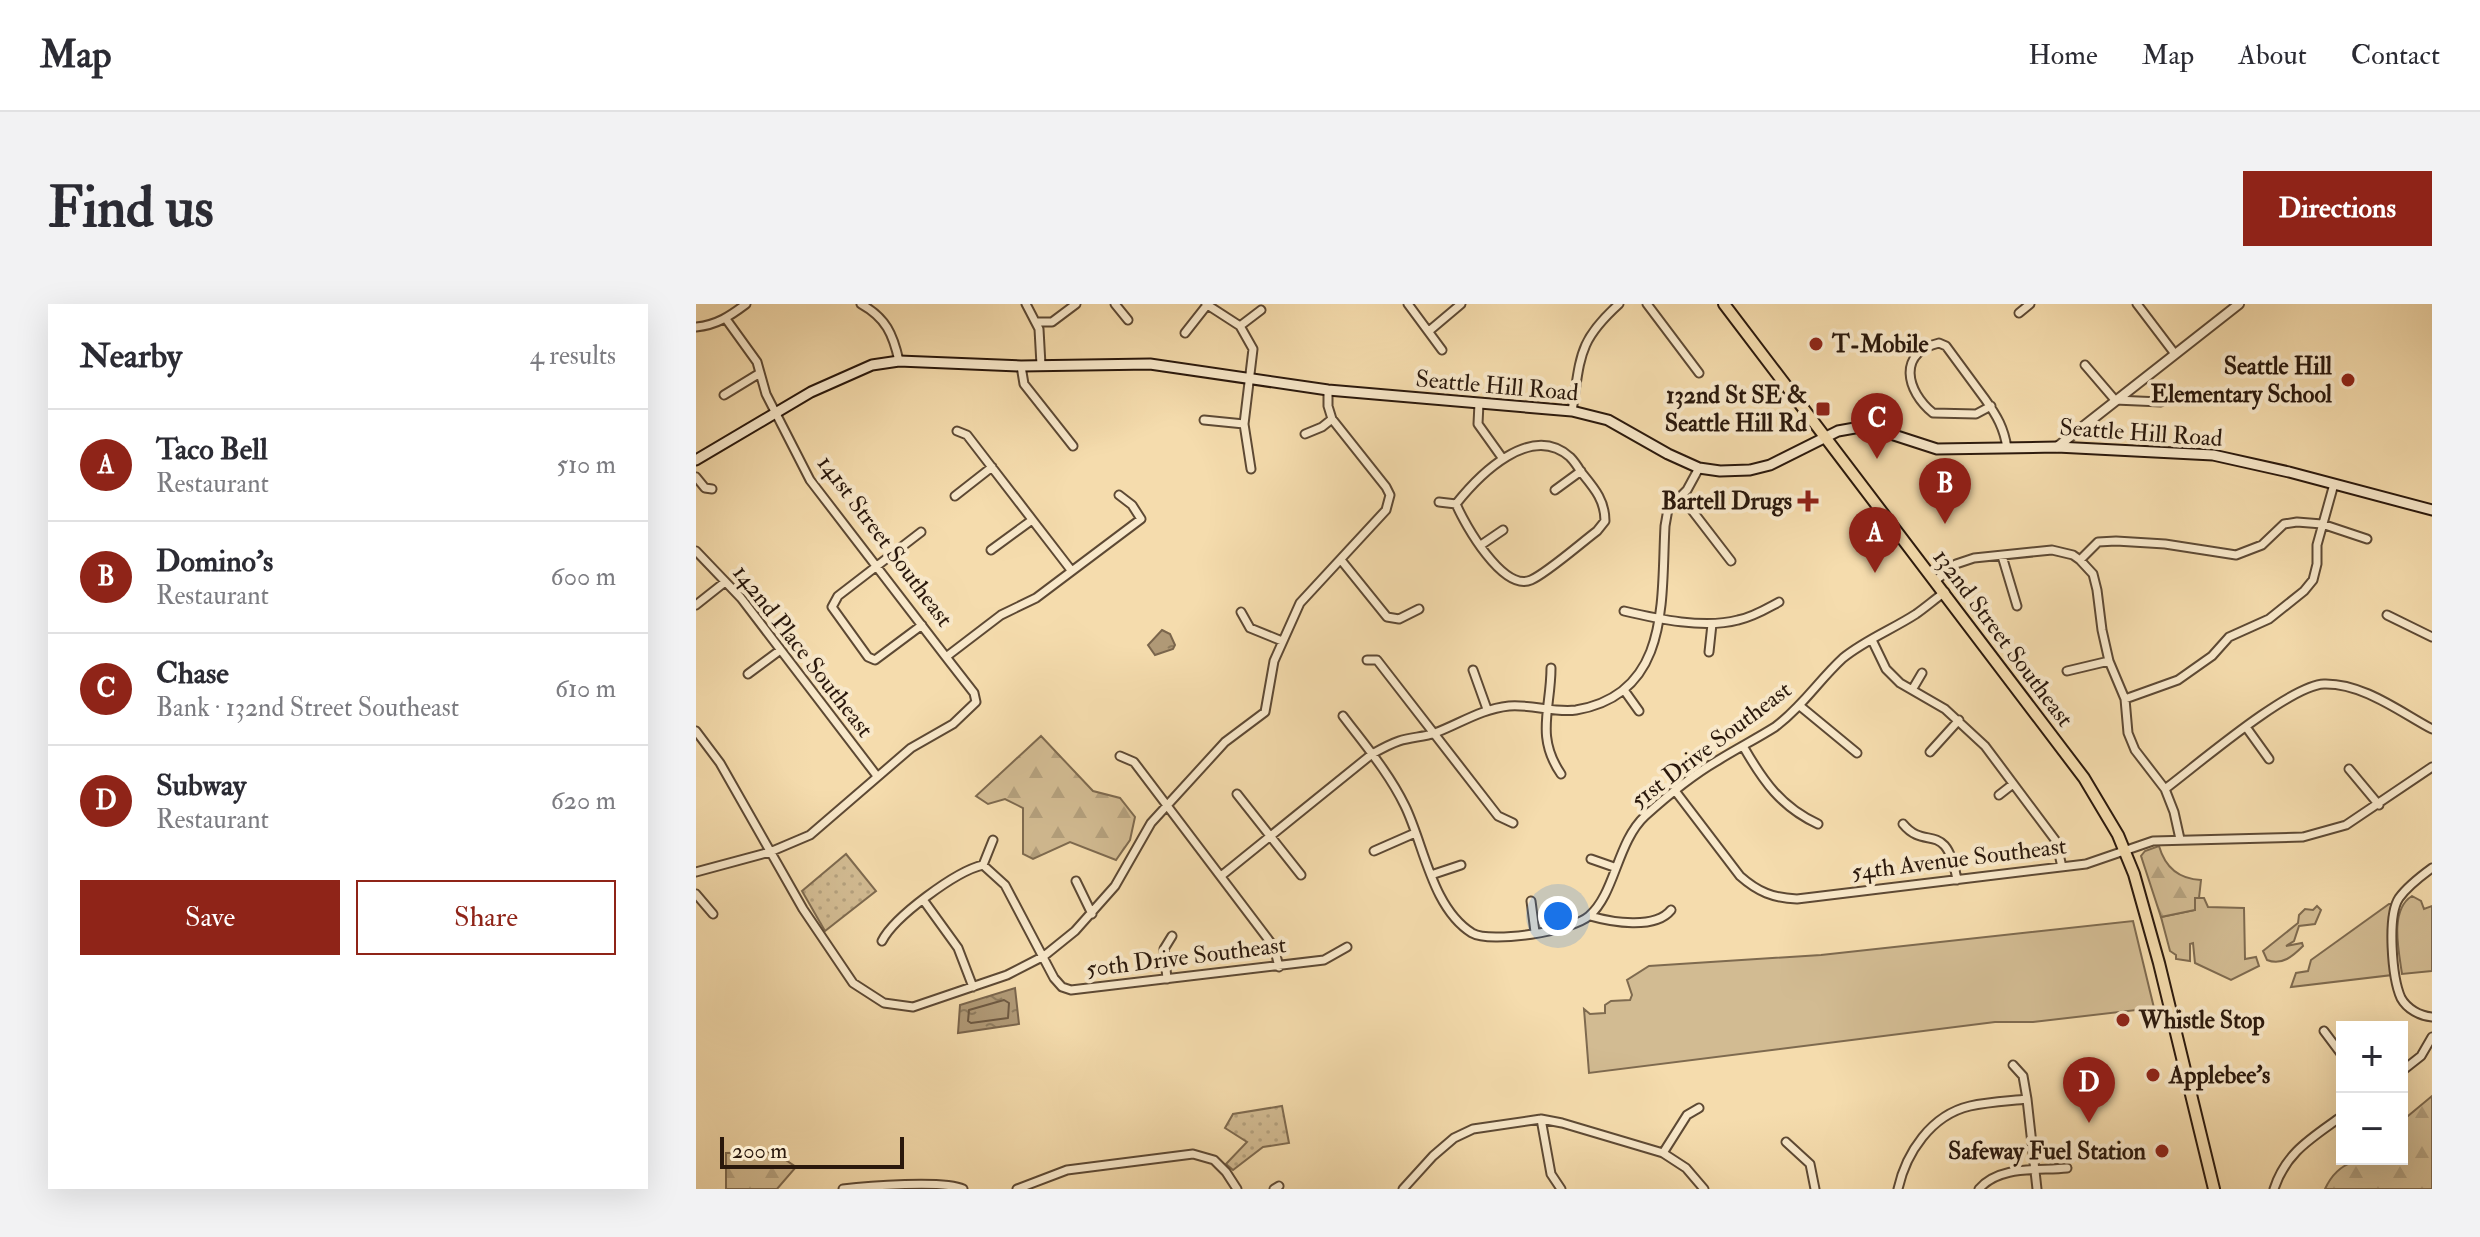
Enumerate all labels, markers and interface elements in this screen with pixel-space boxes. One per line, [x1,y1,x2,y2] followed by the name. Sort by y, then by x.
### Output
[40,31,111,79] text: Map
[2028,38,2098,73] text: Home
[2142,38,2194,73] text: Map
[2238,38,2307,73] text: About
[2351,38,2440,73] text: Contact
[2243,171,2432,246] button: Directions
[48,173,214,244] text: Find us
[1831,329,1928,360] place label: T-Mobile
[80,335,182,378] text: Nearby
[1807,335,1825,353] marker: T-Mobile
[530,340,616,372] text: 4 results
[2151,351,2333,410] place label: Seattle Hill Elementary School
[1414,363,1580,409] street label: Seattle Hill Road
[2339,371,2357,389] marker: Seattle Hill Elementary School
[1665,380,1807,439] place label: 132nd St SE & Seattle Hill Rd
[1851,393,1903,459] pin: C
[1814,400,1832,418] marker: 132nd St SE & Seattle Hill Rd
[2058,412,2224,454] street label: Seattle Hill Road
[156,431,268,468] text: Taco Bell
[98,449,114,481] text: A
[556,449,616,481] text: 510 m
[810,449,960,633] street label: 141st Street Southeast
[1919,458,1971,524] pin: B
[156,468,269,500] text: Restaurant
[1661,486,1792,517] place label: Bartell Drugs
[1799,492,1817,510] marker: Bartell Drugs
[1849,507,1901,573] pin: A
[156,543,273,580] text: Domino's
[1926,543,2080,734] street label: 132nd Street Southeast
[726,558,880,744] street label: 142nd Place Southeast
[97,561,115,593] text: B
[551,561,616,593] text: 600 m
[156,580,269,612] text: Restaurant
[156,655,229,692] text: Chase
[96,673,116,705] text: C
[555,673,616,705] text: 610 m
[1624,674,1798,816] street label: 51st Drive Southeast
[156,692,459,724] text: Bank · 132nd Street Southeast
[156,767,246,804] text: Subway
[95,785,117,817] text: D
[551,785,616,817] text: 620 m
[156,804,269,836] text: Restaurant
[1850,830,2068,888] street label: 54th Avenue Southeast
[80,880,340,955] button: Save
[356,880,616,955] button: Share
[1538,896,1578,936] your location
[1084,929,1288,985] street label: 50th Drive Southeast
[2138,1005,2265,1036] place label: Whistle Stop
[2114,1011,2132,1029] marker: Whistle Stop
[2336,1021,2408,1165] map controls
[2336,1021,2408,1093] button: +
[2063,1057,2115,1123] pin: D
[2168,1060,2270,1091] place label: Applebee's
[2144,1066,2162,1084] marker: Applebee's
[2336,1093,2408,1165] button: −
[720,1133,904,1169] scale bar
[1948,1136,2147,1167] place label: Safeway Fuel Station
[732,1137,787,1165] text: 200 m
[2153,1142,2171,1160] marker: Safeway Fuel Station

